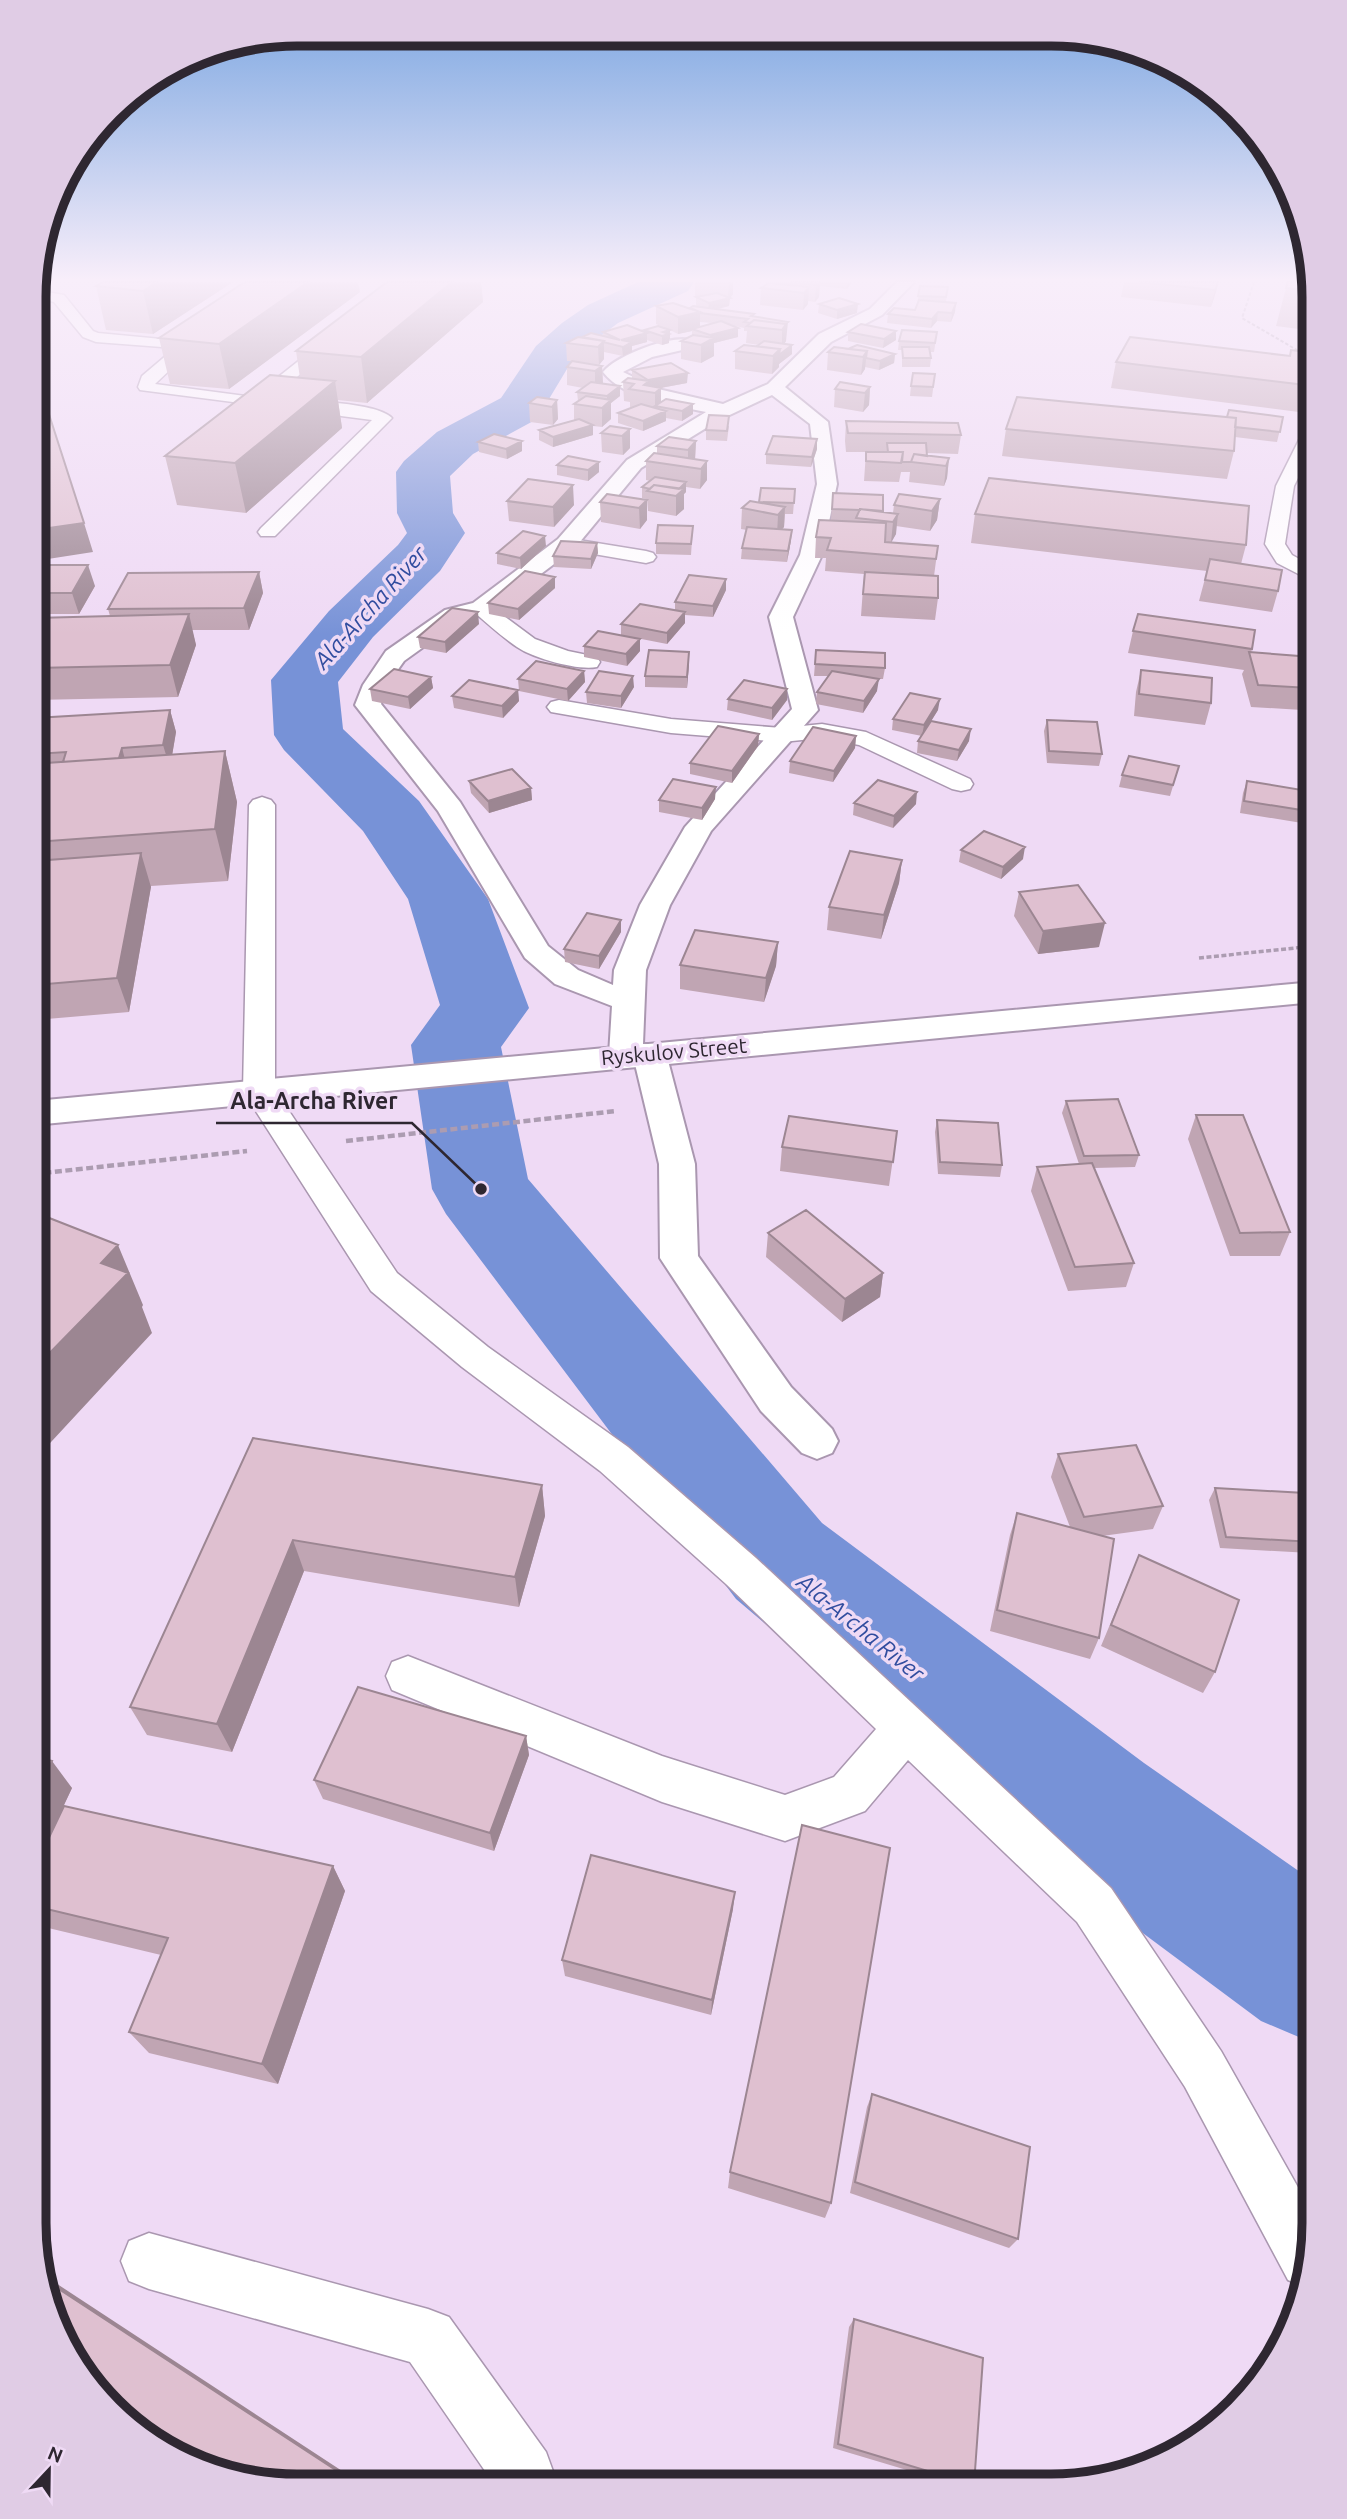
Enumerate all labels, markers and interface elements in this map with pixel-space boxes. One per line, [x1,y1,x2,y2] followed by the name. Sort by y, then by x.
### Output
[308,540,432,674] water label: Ala-Archa River
[600,1033,748,1069] street label: Ryskulov Street
[216,1079,412,1123] callout: Ala-Archa River
[230,1088,398,1113] text: Ala-Archa River
[792,1568,930,1686] water label: Ala-Archa River
[14,2435,84,2505] north arrow
[45,2441,66,2467] text: N

